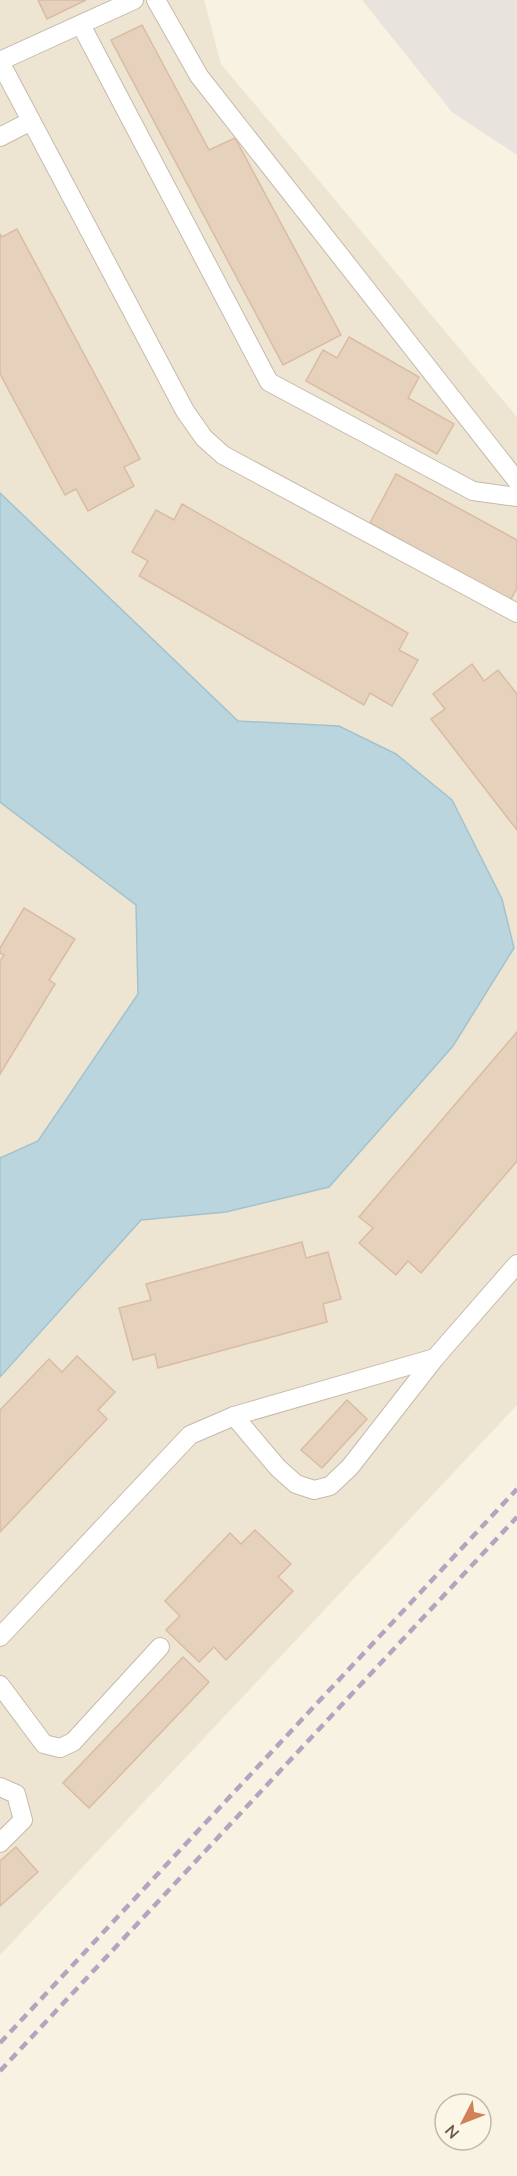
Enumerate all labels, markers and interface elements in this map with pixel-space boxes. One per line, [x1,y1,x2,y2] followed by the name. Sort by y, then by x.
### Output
[433,2092,493,2152] north arrow
[440,2120,465,2143] text: N

